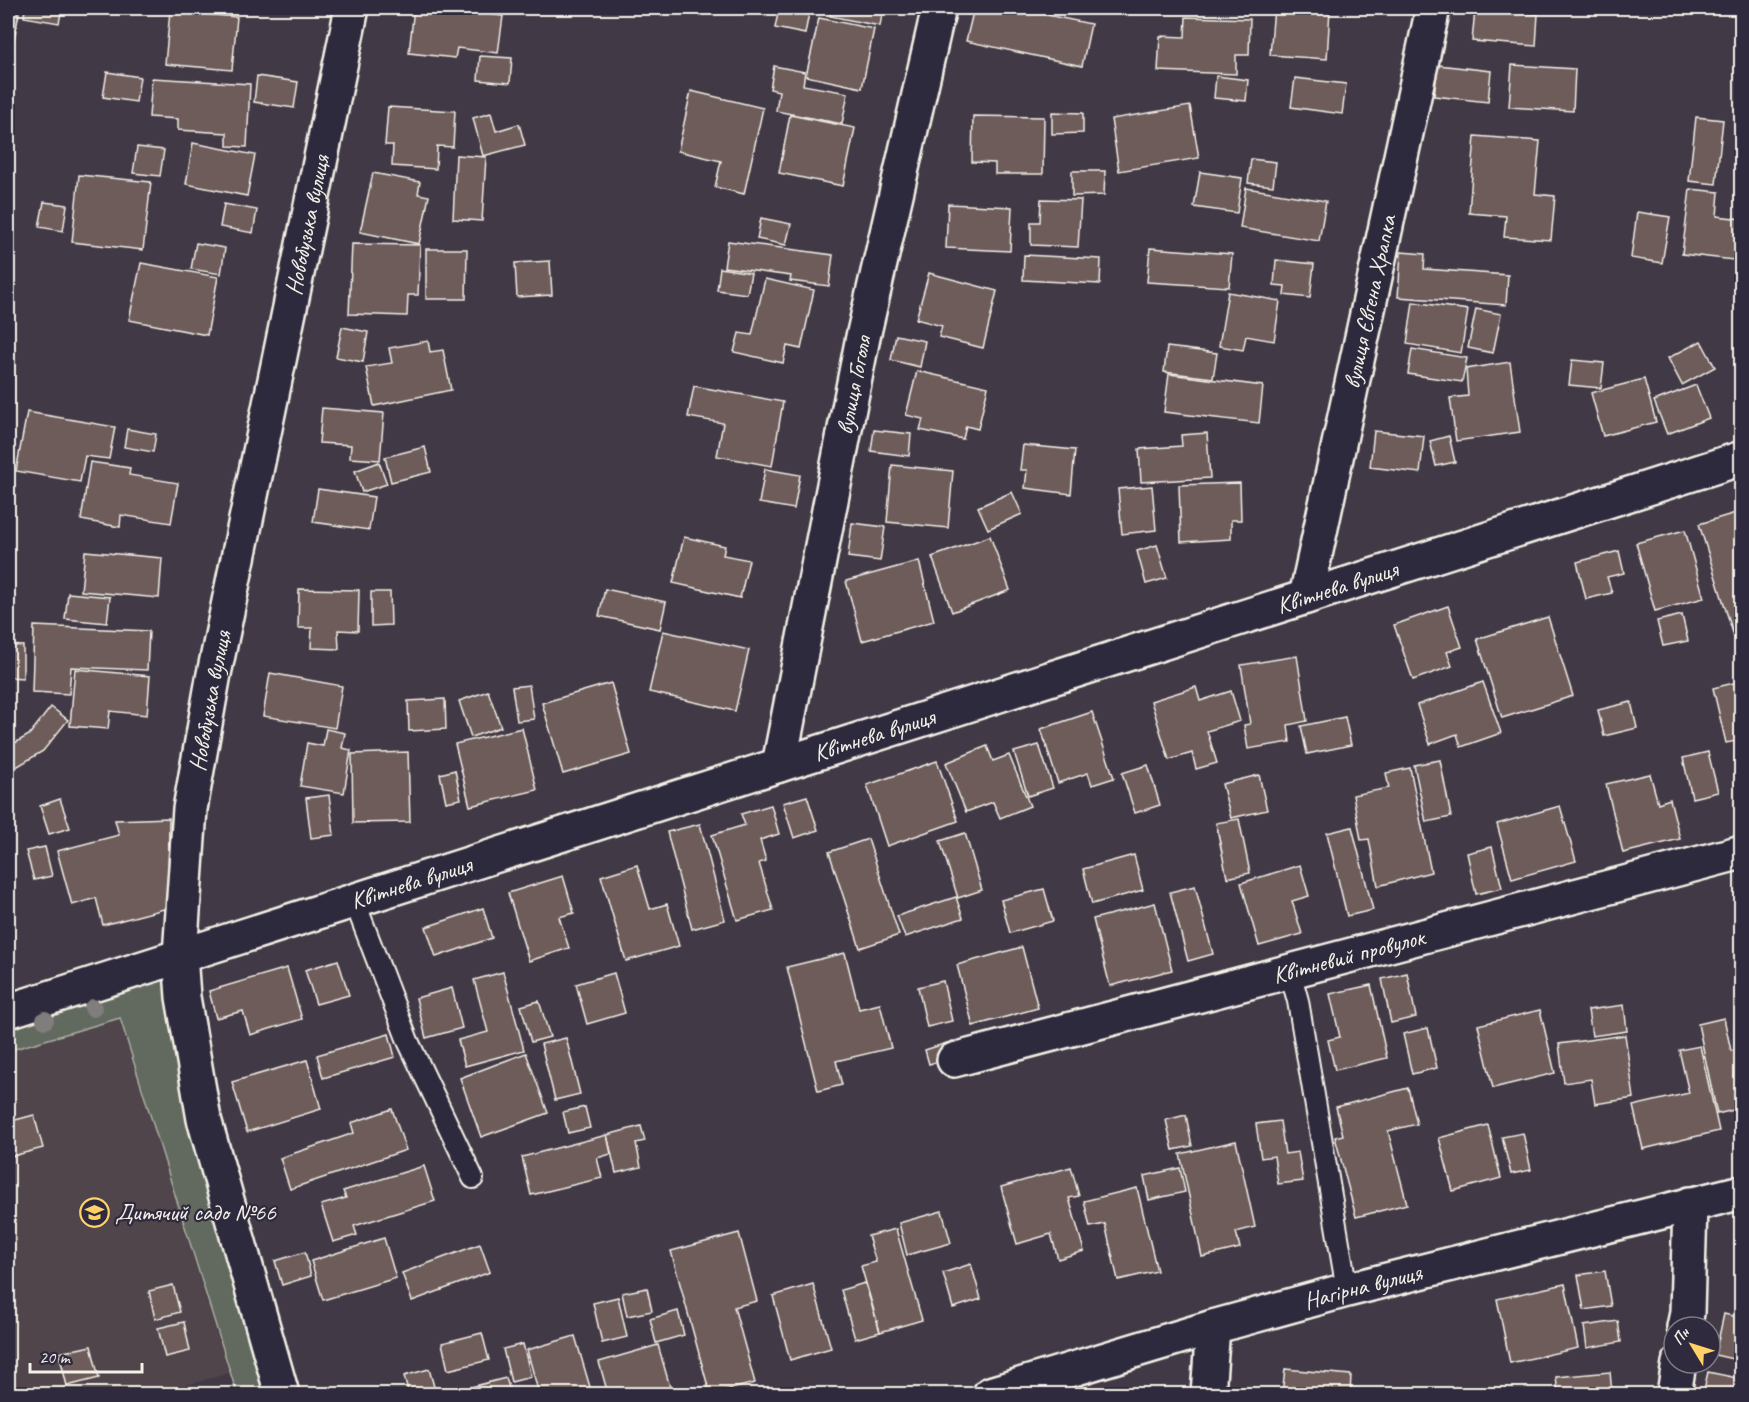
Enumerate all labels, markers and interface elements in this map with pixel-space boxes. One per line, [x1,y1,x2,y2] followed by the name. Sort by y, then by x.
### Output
[278,151,337,298] street label: Новобузька вулиця
[1336,211,1403,391] street label: вулиця Євгена Храпка
[829,332,878,437] street label: вулиця Гоголя
[1273,553,1403,620] street label: Квітнева вулиця
[182,627,238,774] street label: Новобузька вулиця
[810,701,940,768] street label: Квітнева вулиця
[347,849,477,916] street label: Квітнева вулиця
[1269,921,1430,990] street label: Квітневий провулок
[78,1196,110,1228] school or university icon: Дитячий садо №66
[115,1197,277,1227] place label: Дитячий садо №66
[1300,1257,1426,1316] street label: Нагірна вулиця
[1662,1315,1722,1375] north arrow
[1668,1323,1695,1349] text: Пн
[30,1336,142,1374] scale bar
[39,1346,72,1368] text: 20 m

